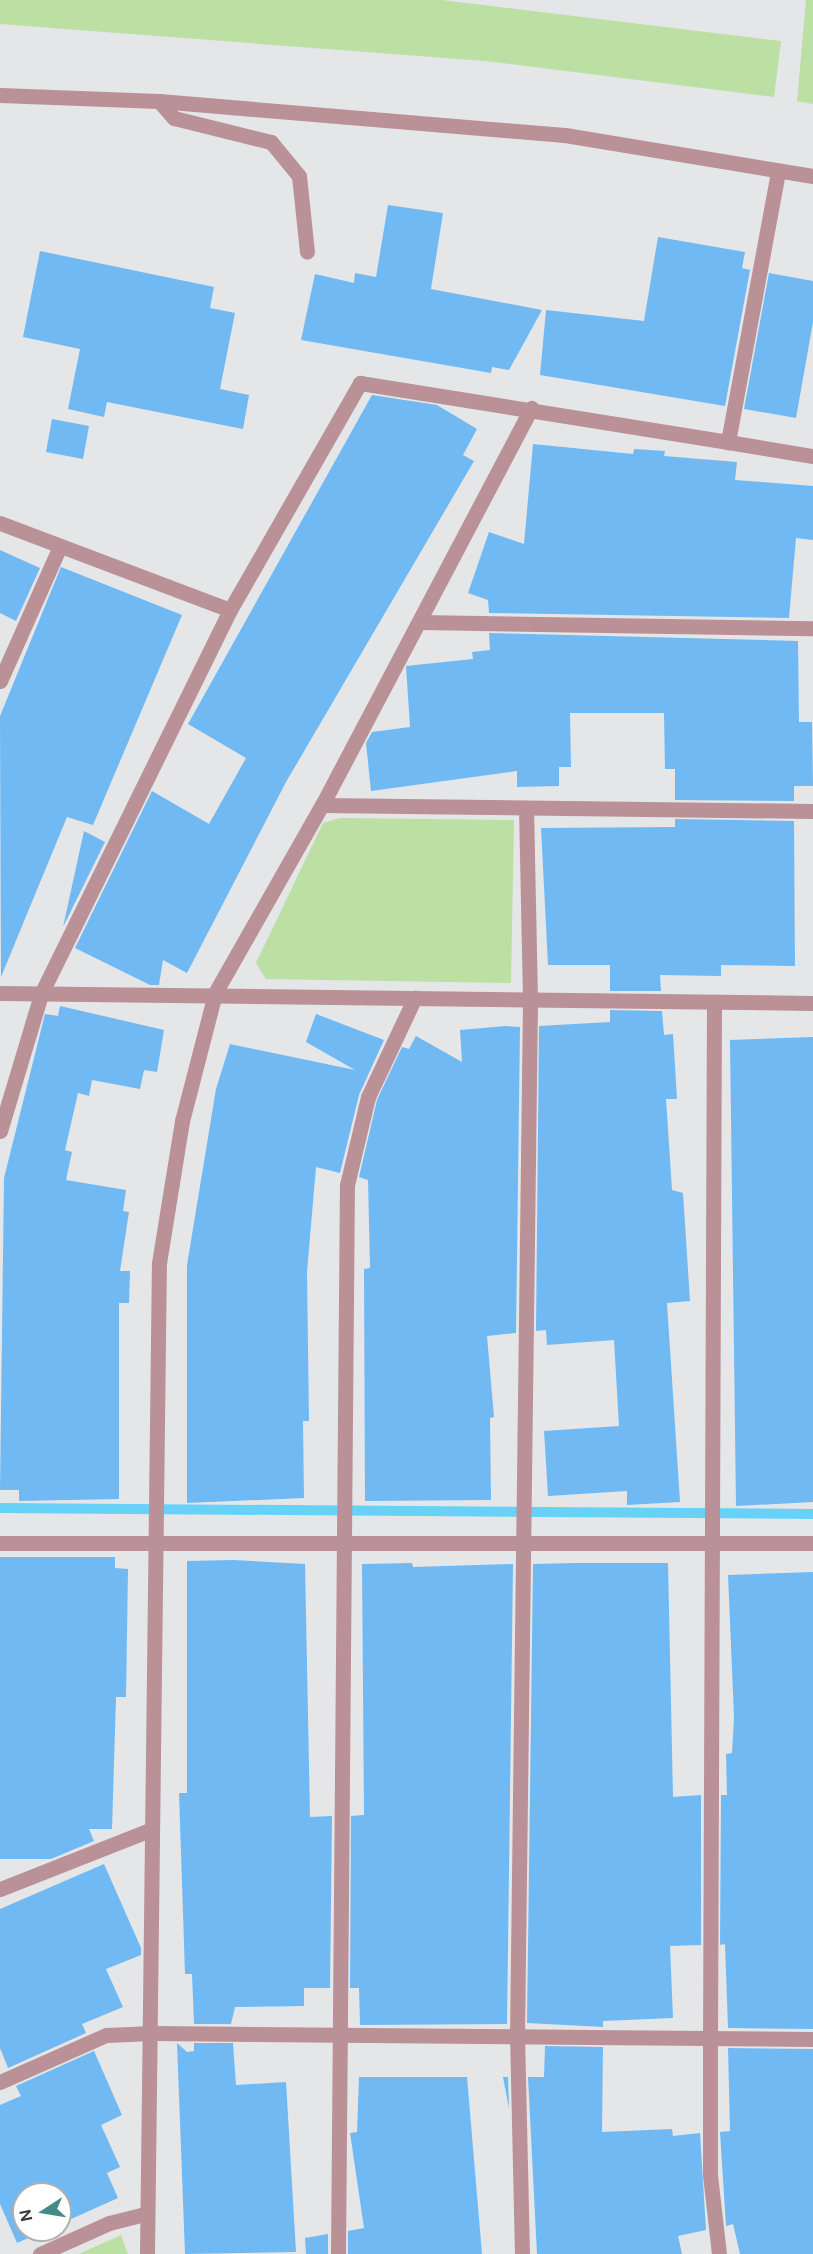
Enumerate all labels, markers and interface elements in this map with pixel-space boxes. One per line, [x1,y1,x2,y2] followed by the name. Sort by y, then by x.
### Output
[12,2182,72,2242] north arrow
[14,2208,37,2223] text: N

